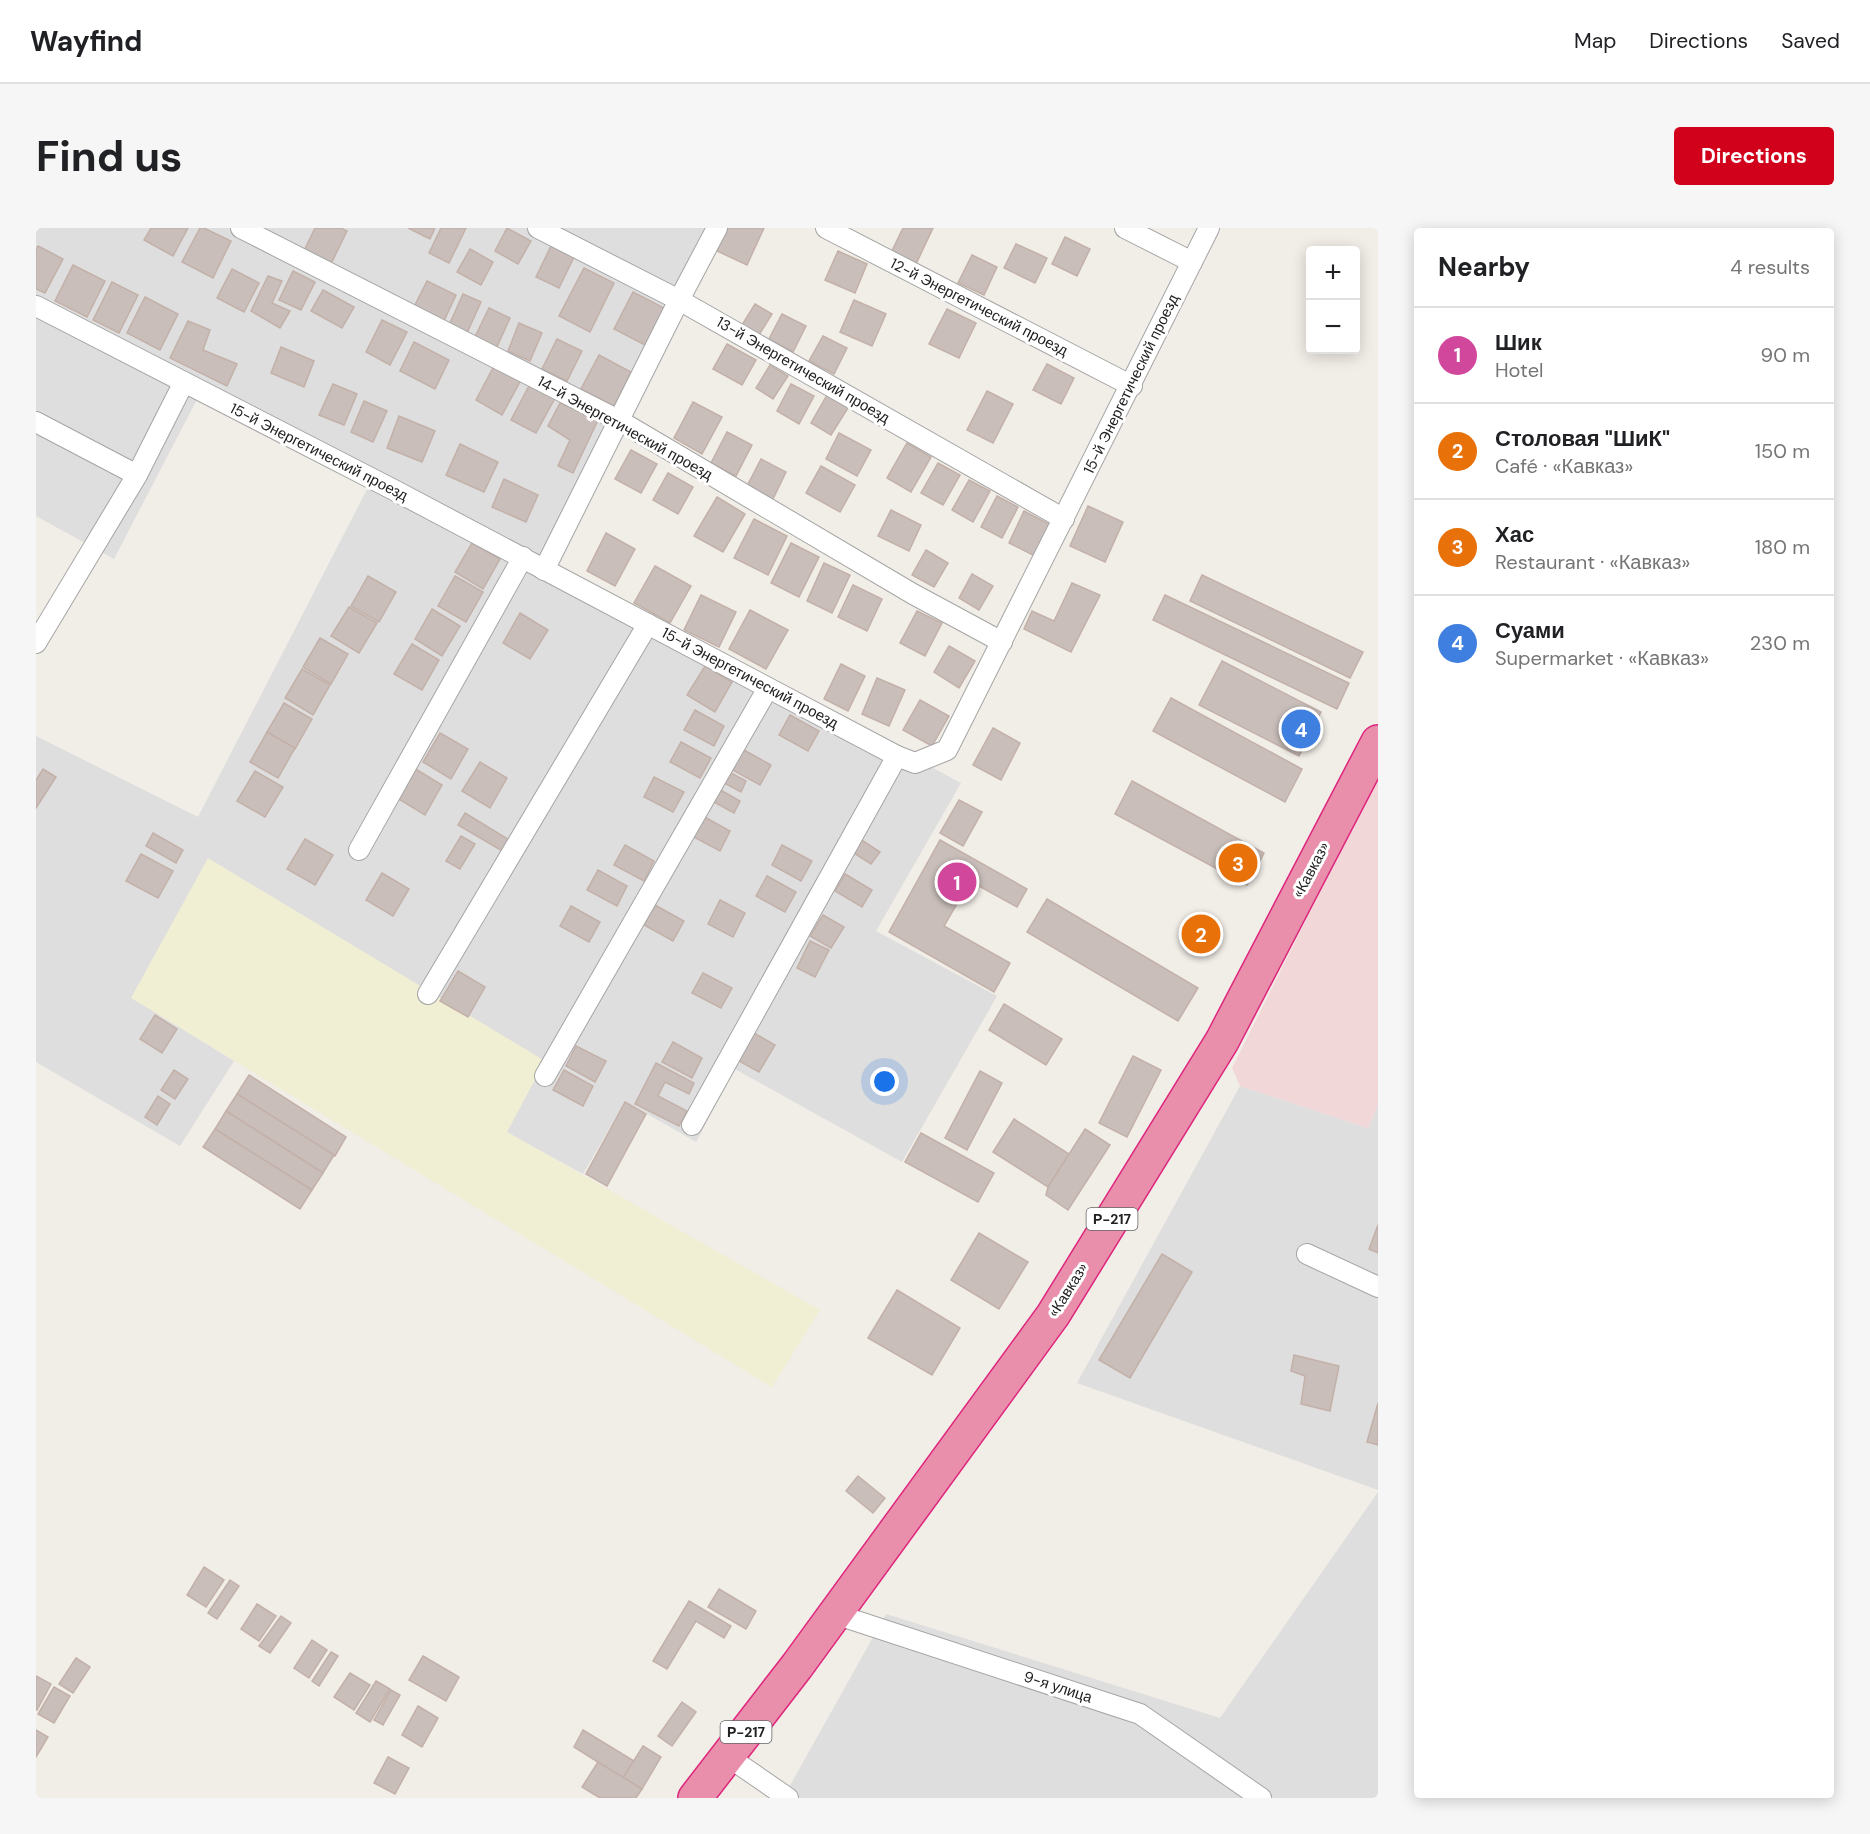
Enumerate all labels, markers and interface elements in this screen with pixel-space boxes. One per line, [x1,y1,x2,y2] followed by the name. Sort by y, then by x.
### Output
[30,23,142,60] text: Wayfind
[1574,27,1616,55] text: Map
[1649,27,1748,55] text: Directions
[1781,27,1840,55] text: Saved
[1674,127,1834,185] button: Directions
[36,129,182,184] text: Find us
[1306,246,1360,354] map controls
[1306,246,1360,300] button: +
[1438,250,1530,284] text: Nearby
[887,253,1071,361] street label: 12-й Энергетический проезд
[1730,254,1810,280] text: 4 results
[1079,291,1183,477] street label: 15-й Энергетический проезд
[1306,300,1360,354] button: −
[713,312,894,428] street label: 13-й Энергетический проезд
[1495,328,1542,357] text: Шик
[1454,342,1461,368] text: 1
[1761,342,1810,368] text: 90 m
[1495,357,1543,383] text: Hotel
[534,371,716,485] street label: 14-й Энергетический проезд
[227,398,412,506] street label: 15-й Энергетический проезд
[1495,424,1670,453] text: Столовая "ШиК"
[1452,438,1463,464] text: 2
[1755,438,1810,464] text: 150 m
[1495,453,1633,479] text: Café · «Кавказ»
[1495,520,1534,549] text: Хас
[1451,534,1464,560] text: 3
[1755,534,1810,560] text: 180 m
[1495,549,1690,575] text: Restaurant · «Кавказ»
[1495,616,1565,645] text: Суами
[658,623,842,733] street label: 15-й Энергетический проезд
[1451,630,1464,656] text: 4
[1750,630,1810,656] text: 230 m
[1495,645,1709,671] text: Supermarket · «Кавказ»
[1282,706,1320,752] pin: 4
[1288,838,1334,901] street label: «Кавказ»
[1218,840,1258,886] pin: 3
[938,860,976,904] pin: 1
[1182,912,1220,956] pin: 2
[870,1067,899,1096] your location
[1086,1208,1138,1230] road number: Р-217
[1043,1259,1093,1321] street label: «Кавказ»
[1021,1667,1095,1708] street label: 9-я улица
[720,1721,772,1743] road number: Р-217

